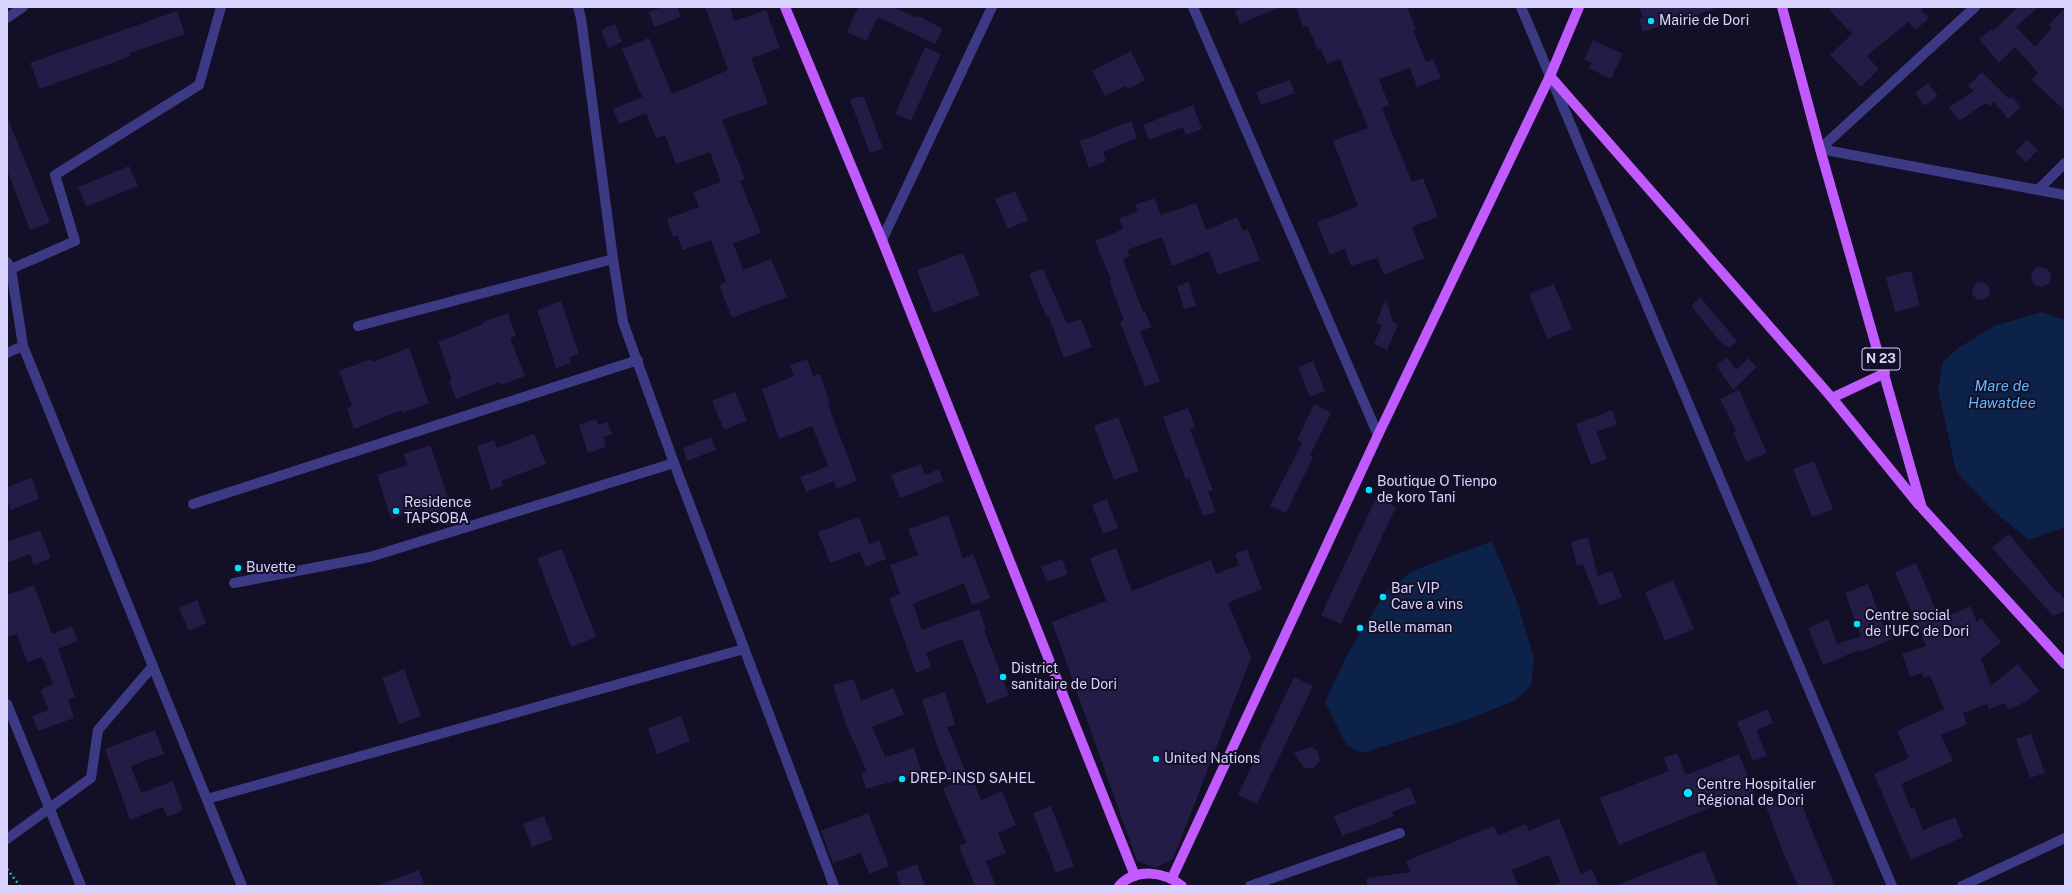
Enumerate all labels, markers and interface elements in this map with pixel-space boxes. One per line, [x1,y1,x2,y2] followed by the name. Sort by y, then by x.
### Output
[1659,13,1749,29] place label: Mairie de Dori
[1646,16,1656,26] marker: Mairie de Dori
[1862,348,1900,370] road number: N 23
[1968,377,2036,412] water label: Mare de Hawatdee
[1377,474,1497,506] place label: Boutique O Tienpo de koro Tani
[1364,485,1374,495] marker: Boutique O Tienpo de koro Tani
[404,495,472,528] place label: Residence TAPSOBA
[391,506,401,516] marker: Residence TAPSOBA
[246,560,296,576] place label: Buvette
[233,563,243,573] marker: Buvette
[1391,581,1463,614] place label: Bar VIP Cave a vins
[1378,592,1388,602] marker: Bar VIP Cave a vins
[1865,608,1969,640] place label: Centre social de l'UFC de Dori
[1852,619,1862,629] marker: Centre social de l'UFC de Dori
[1368,620,1452,636] place label: Belle maman
[1355,623,1365,633] marker: Belle maman
[1011,661,1117,694] place label: District sanitaire de Dori
[998,672,1008,682] marker: District sanitaire de Dori
[1164,751,1260,767] place label: United Nations
[1151,754,1161,764] marker: United Nations
[910,771,1035,787] place label: DREP-INSD SAHEL
[897,774,907,784] marker: DREP-INSD SAHEL
[1697,777,1816,810] place label: Centre Hospitalier Régional de Dori
[1682,787,1694,799] marker: Centre Hospitalier Régional de Dori

